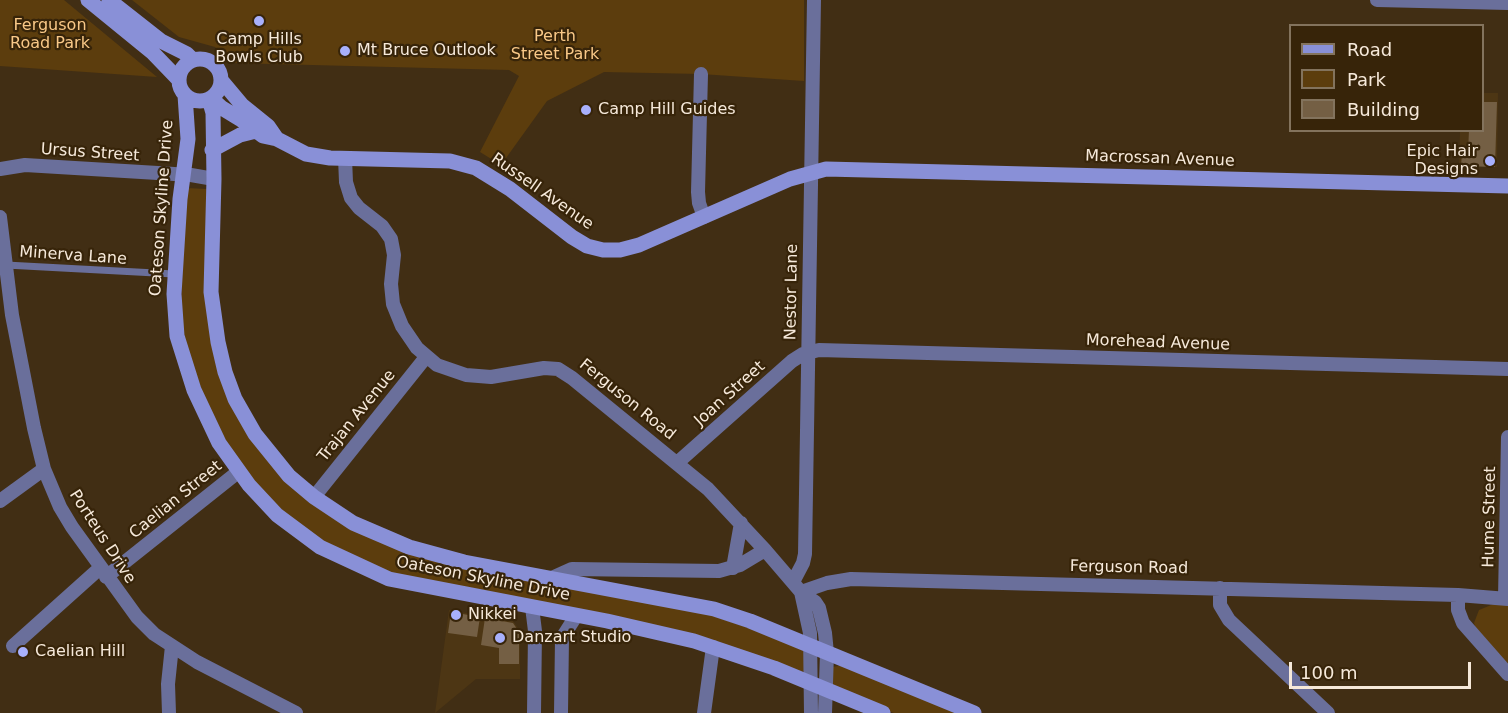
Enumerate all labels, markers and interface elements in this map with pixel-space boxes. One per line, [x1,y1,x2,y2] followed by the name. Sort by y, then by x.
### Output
[252,14,266,28] marker: Camp Hills Bowls Club
[10,16,90,54] park label: Ferguson Road Park
[1289,24,1484,132] legend
[511,27,599,65] park label: Perth Street Park
[215,30,303,68] place label: Camp Hills Bowls Club
[1347,39,1392,60] text: Road
[357,41,496,61] place label: Mt Bruce Outlook
[338,44,352,58] marker: Mt Bruce Outlook
[1347,69,1386,90] text: Park
[1347,99,1420,120] text: Building
[598,100,736,120] place label: Camp Hill Guides
[579,103,593,117] marker: Camp Hill Guides
[146,119,178,297] street label: Oateson Skyline Drive
[40,140,140,166] street label: Ursus Street
[1407,142,1478,180] place label: Epic Hair Designs
[1085,147,1235,171] street label: Macrossan Avenue
[487,150,597,234] street label: Russell Avenue
[1483,154,1497,168] marker: Epic Hair Designs
[19,243,127,269] street label: Minerva Lane
[782,244,802,340] street label: Nestor Lane
[1086,331,1230,355] street label: Morehead Avenue
[575,355,679,445] street label: Ferguson Road
[691,357,769,431] street label: Joan Street
[314,366,400,466] street label: Trajan Avenue
[126,457,226,543] street label: Caelian Street
[1480,466,1500,568] street label: Hume Street
[65,487,139,587] street label: Porteus Drive
[394,553,572,605] street label: Oateson Skyline Drive
[1070,557,1188,579] street label: Ferguson Road
[468,605,517,625] place label: Nikkei
[449,608,463,622] marker: Nikkei
[512,628,631,648] place label: Danzart Studio
[493,631,507,645] marker: Danzart Studio
[35,642,125,662] place label: Caelian Hill
[16,645,30,659] marker: Caelian Hill
[1292,650,1474,688] scale bar
[1300,662,1358,683] text: 100 m

